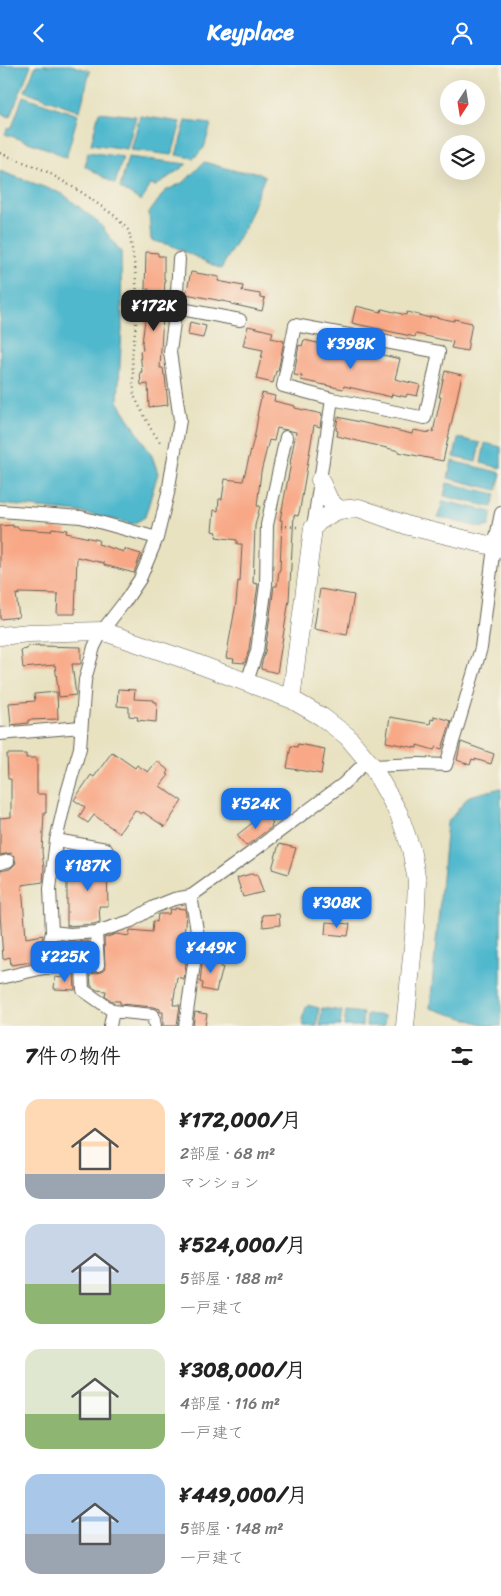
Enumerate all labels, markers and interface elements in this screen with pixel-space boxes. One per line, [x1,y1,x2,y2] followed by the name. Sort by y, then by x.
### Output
[207,13,294,52] text: Keyplace
[25,19,53,47] icon: back
[448,19,476,47] icon: person
[440,80,485,125] north arrow
[440,80,485,180] map controls
[440,135,485,180] button: layers
[119,289,189,332] pin: ¥172K
[132,291,176,320] text: ¥172K
[316,327,386,370] pin: ¥398K
[328,329,374,358] text: ¥398K
[221,787,291,830] pin: ¥524K
[232,789,280,818] text: ¥524K
[53,849,123,892] pin: ¥187K
[66,851,110,880] text: ¥187K
[302,887,372,929] pin: ¥308K
[313,888,361,917] text: ¥308K
[176,931,246,974] pin: ¥449K
[187,933,235,962] text: ¥449K
[30,941,100,983] pin: ¥225K
[42,942,88,971] text: ¥225K
[25,1037,121,1075] text: 7件の物件
[448,1042,476,1070] icon: filters
[180,1101,302,1139] text: ¥172,000/月
[65,1119,125,1179] icon: home
[180,1139,275,1168] text: 2部屋 · 68 m²
[180,1168,259,1197] text: マンション
[180,1226,307,1264] text: ¥524,000/月
[65,1244,125,1304] icon: home
[180,1264,283,1293] text: 5部屋 · 188 m²
[180,1293,244,1322] text: 一戸建て
[180,1351,306,1389] text: ¥308,000/月
[65,1369,125,1429] icon: home
[180,1389,280,1418] text: 4部屋 · 116 m²
[180,1418,244,1447] text: 一戸建て
[180,1476,308,1514] text: ¥449,000/月
[65,1494,125,1554] icon: home
[180,1514,284,1543] text: 5部屋 · 148 m²
[180,1543,244,1572] text: 一戸建て

